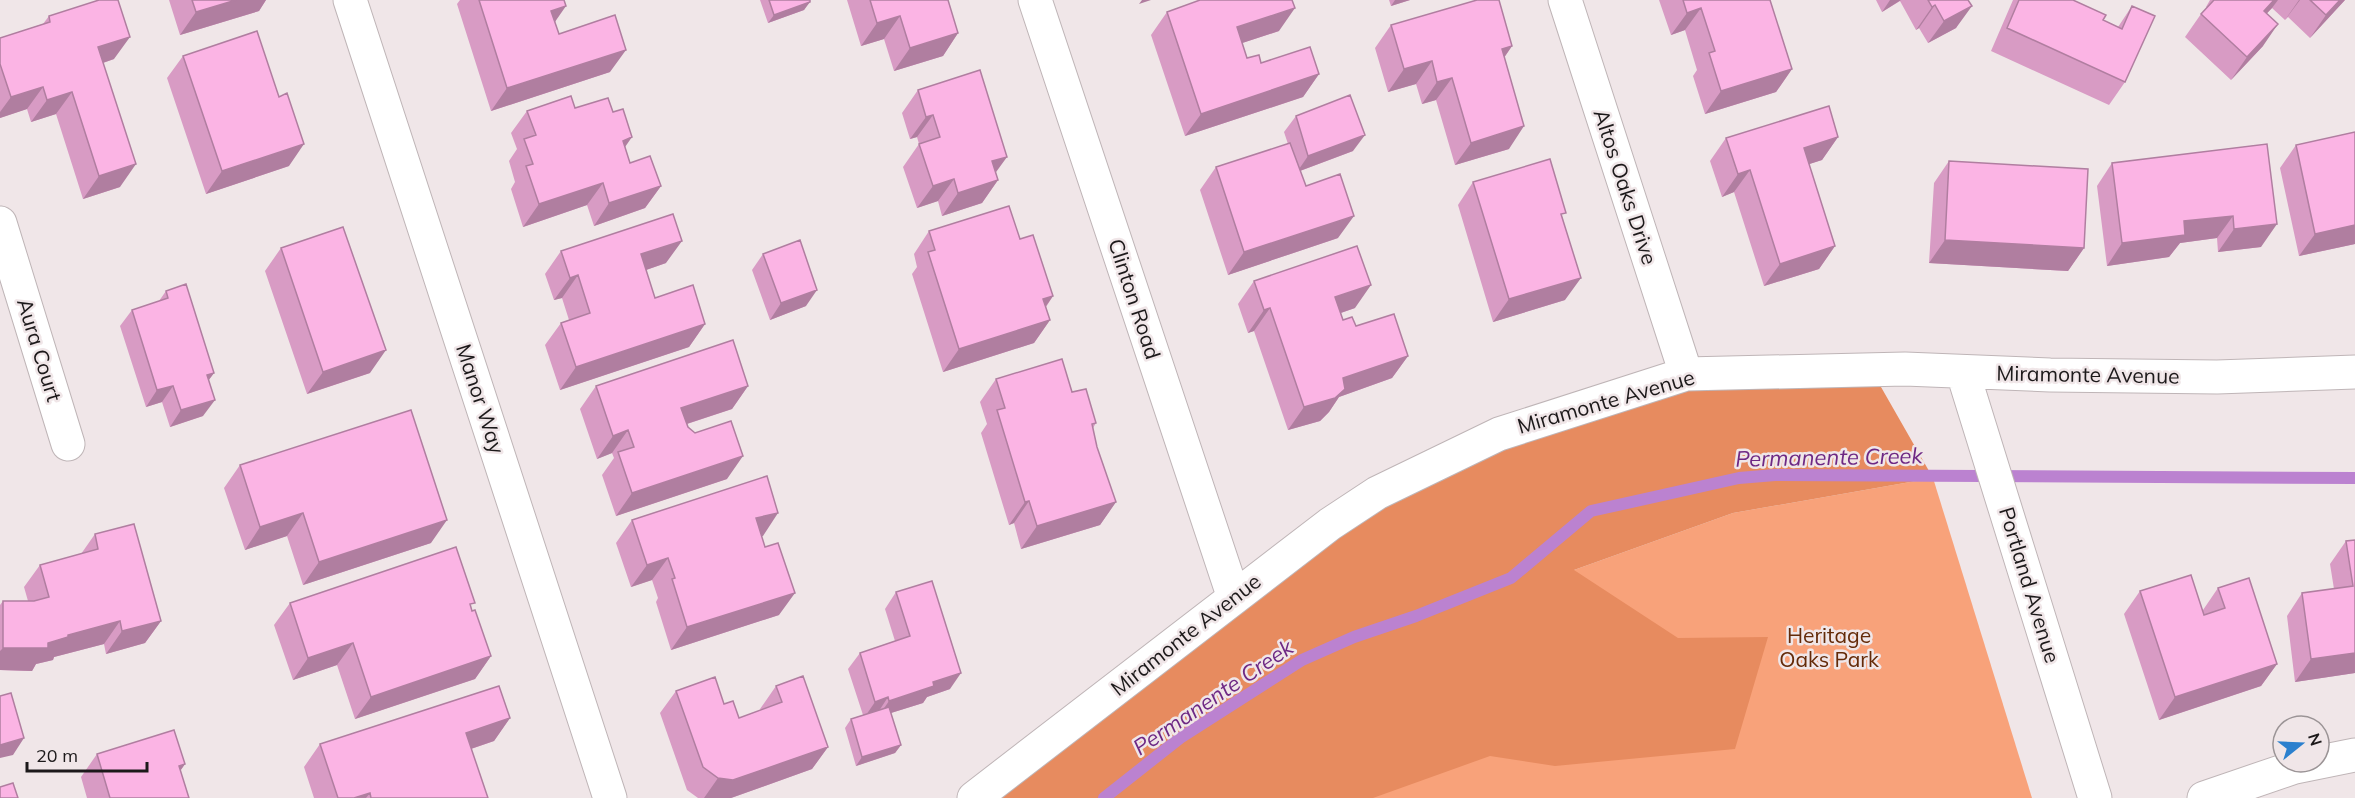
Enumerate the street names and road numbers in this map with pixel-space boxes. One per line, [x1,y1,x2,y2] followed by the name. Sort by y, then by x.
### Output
[1589,106,1663,268] street label: Altos Oaks Drive
[1103,235,1167,362] street label: Clinton Road
[12,295,68,404] street label: Aura Court
[451,341,511,457] street label: Manor Way
[1996,359,2180,389] street label: Miramonte Avenue
[1514,363,1697,439] street label: Miramonte Avenue
[1994,504,2066,666] street label: Portland Avenue
[1105,568,1266,701] street label: Miramonte Avenue

